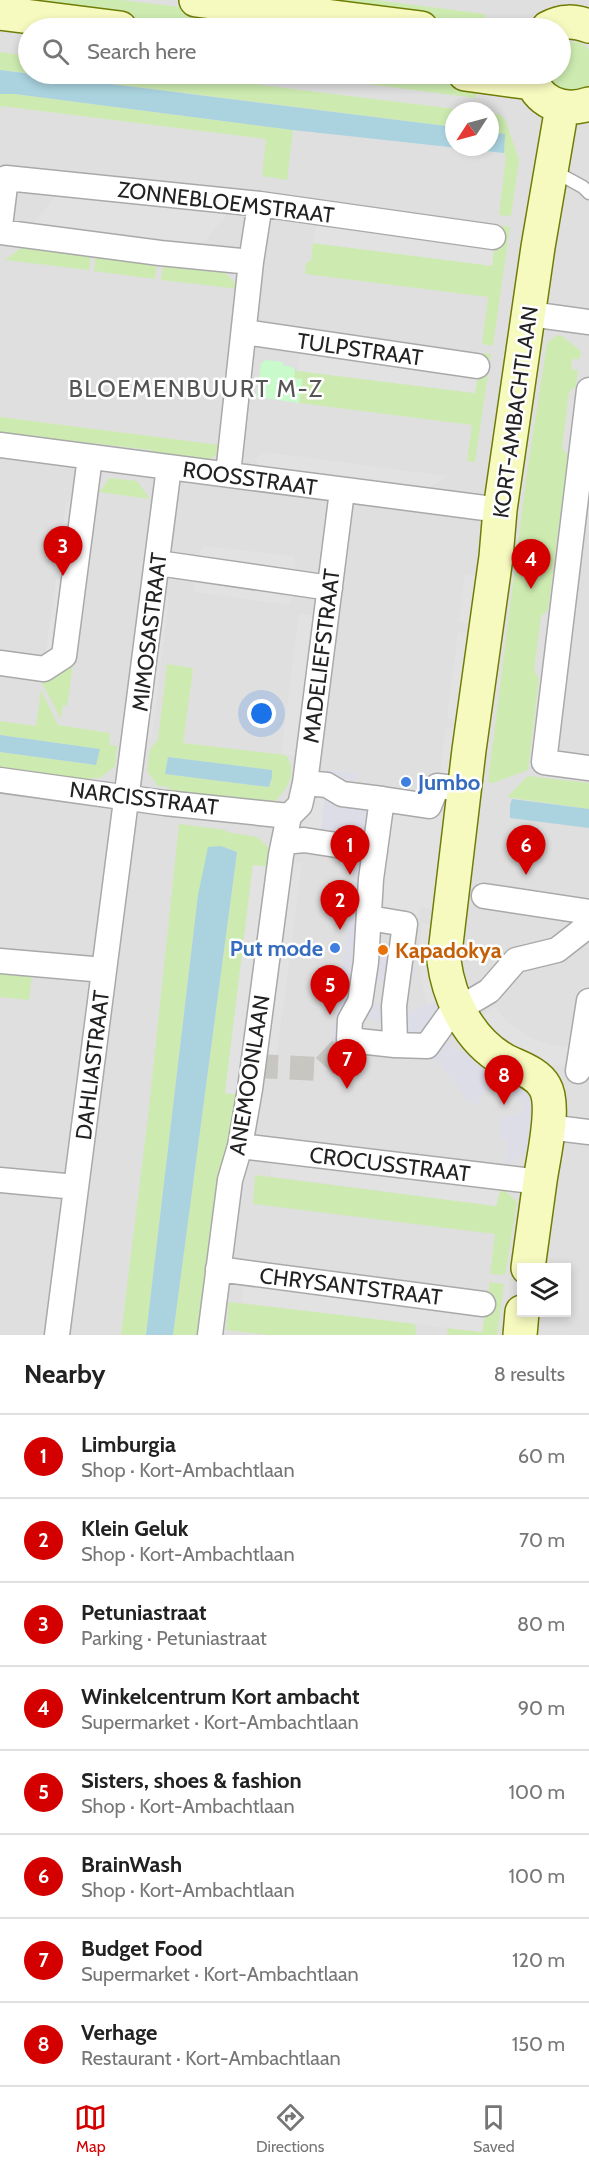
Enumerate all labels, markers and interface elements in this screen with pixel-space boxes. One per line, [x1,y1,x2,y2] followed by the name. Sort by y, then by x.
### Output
[18,18,571,84] search box
[39,35,72,68] icon: search
[87,38,196,65] text: Search here
[445,102,499,156] north arrow
[116,176,336,229] street label: ZONNEBLOEMSTRAAT
[487,304,544,520] street label: KORT-AMBACHTLAAN
[295,327,425,372] street label: TULPSTRAAT
[69,374,323,403] district label: BLOEMENBUURT M-Z
[181,456,319,501] street label: ROOSSTRAAT
[44,526,82,576] pin: 3
[512,540,550,589] pin: 4
[126,551,173,713] street label: MIMOSASTRAAT
[297,567,346,745] street label: MADELIEFSTRAAT
[247,699,276,728] your location
[417,769,480,796] place label: Jumbo
[399,775,413,789] marker: Jumbo
[68,776,220,821] street label: NARCISSTRAAT
[330,826,370,875] pin: 1
[506,826,546,875] pin: 6
[320,880,360,930] pin: 2
[230,935,323,962] place label: Put mode
[395,937,502,964] place label: Kapadokya
[328,941,342,955] marker: Put mode
[376,943,390,957] marker: Kapadokya
[310,966,350,1015] pin: 5
[70,988,115,1141] street label: DAHLIASTRAAT
[223,993,275,1157] street label: ANEMOONLAAN
[328,1040,366,1089] pin: 7
[484,1056,524,1105] pin: 8
[308,1141,472,1188] street label: CROCUSSTRAAT
[258,1262,444,1311] street label: CHRYSANTSTRAAT
[517,1263,571,1317] map controls
[517,1263,571,1317] button: layers
[24,1358,105,1390] text: Nearby
[494,1362,565,1386] text: 8 results
[81,1431,176,1458] text: Limburgia
[40,1444,47,1468] text: 1
[518,1444,565,1468] text: 60 m
[81,1458,295,1482] text: Shop · Kort-Ambachtlaan
[81,1515,189,1542] text: Klein Geluk
[38,1528,49,1552] text: 2
[519,1528,565,1552] text: 70 m
[81,1542,295,1566] text: Shop · Kort-Ambachtlaan
[81,1599,207,1626] text: Petuniastraat
[38,1612,49,1636] text: 3
[517,1612,565,1636] text: 80 m
[81,1626,267,1650] text: Parking · Petuniastraat
[81,1683,360,1710] text: Winkelcentrum Kort ambacht
[37,1696,50,1720] text: 4
[518,1696,565,1720] text: 90 m
[81,1710,359,1734] text: Supermarket · Kort-Ambachtlaan
[81,1767,302,1794] text: Sisters, shoes & fashion
[38,1780,49,1804] text: 5
[509,1780,565,1804] text: 100 m
[81,1794,295,1818] text: Shop · Kort-Ambachtlaan
[81,1851,182,1878] text: BrainWash
[38,1864,49,1888] text: 6
[509,1864,565,1888] text: 100 m
[81,1878,295,1902] text: Shop · Kort-Ambachtlaan
[81,1935,203,1962] text: Budget Food
[38,1948,49,1972] text: 7
[512,1948,565,1972] text: 120 m
[81,1962,359,1986] text: Supermarket · Kort-Ambachtlaan
[81,2019,157,2046] text: Verhage
[37,2032,50,2056] text: 8
[512,2032,565,2056] text: 150 m
[81,2046,341,2070] text: Restaurant · Kort-Ambachtlaan
[74,2101,107,2156] tab: Map
[256,2101,324,2156] tab: Directions
[473,2101,515,2156] tab: Saved

